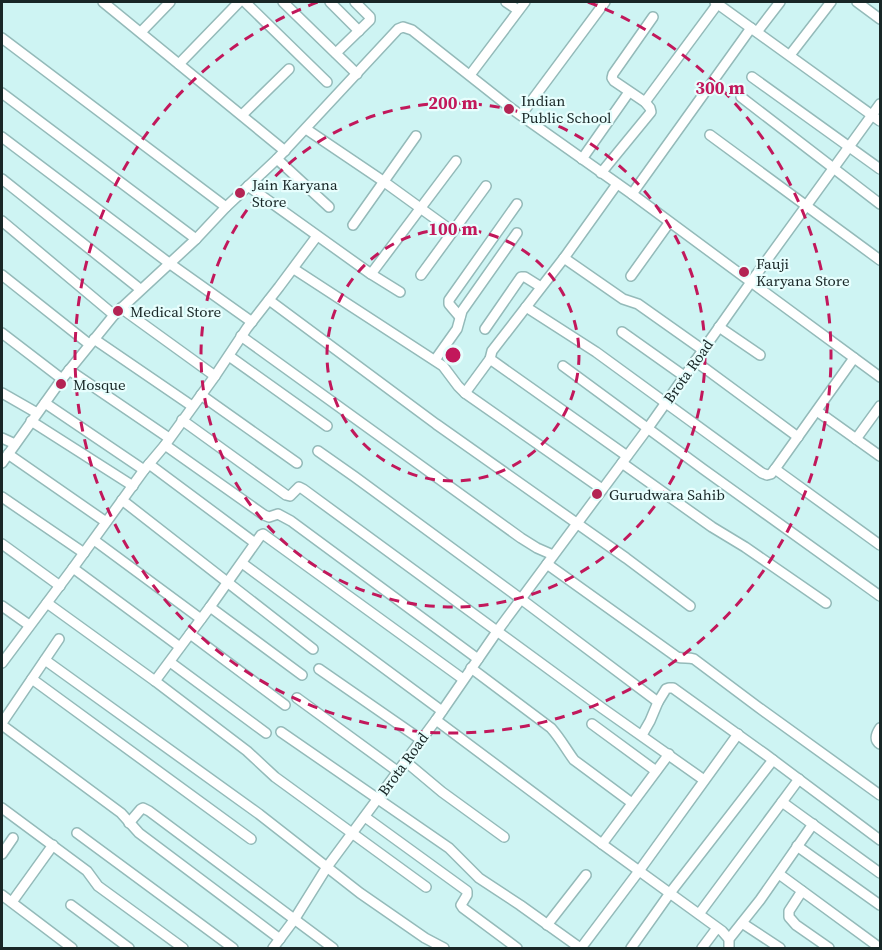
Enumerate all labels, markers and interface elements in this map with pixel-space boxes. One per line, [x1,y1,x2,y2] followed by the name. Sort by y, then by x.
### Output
[695,75,745,100] text: 300 m
[428,90,478,115] text: 200 m
[521,90,612,128] place label: Indian Public School
[502,102,516,116] marker: Indian Public School
[251,174,338,212] place label: Jain Karyana Store
[233,186,247,200] marker: Jain Karyana Store
[428,216,478,241] text: 100 m
[756,253,850,291] place label: Fauji Karyana Store
[737,265,751,279] marker: Fauji Karyana Store
[130,301,222,322] place label: Medical Store
[111,304,125,318] marker: Medical Store
[658,334,718,407] street label: Brota Road
[443,345,463,365] centre of rings
[73,374,126,395] place label: Mosque
[54,377,68,391] marker: Mosque
[609,484,725,505] place label: Gurudwara Sahib
[590,487,604,501] marker: Gurudwara Sahib
[373,728,433,800] street label: Brota Road

